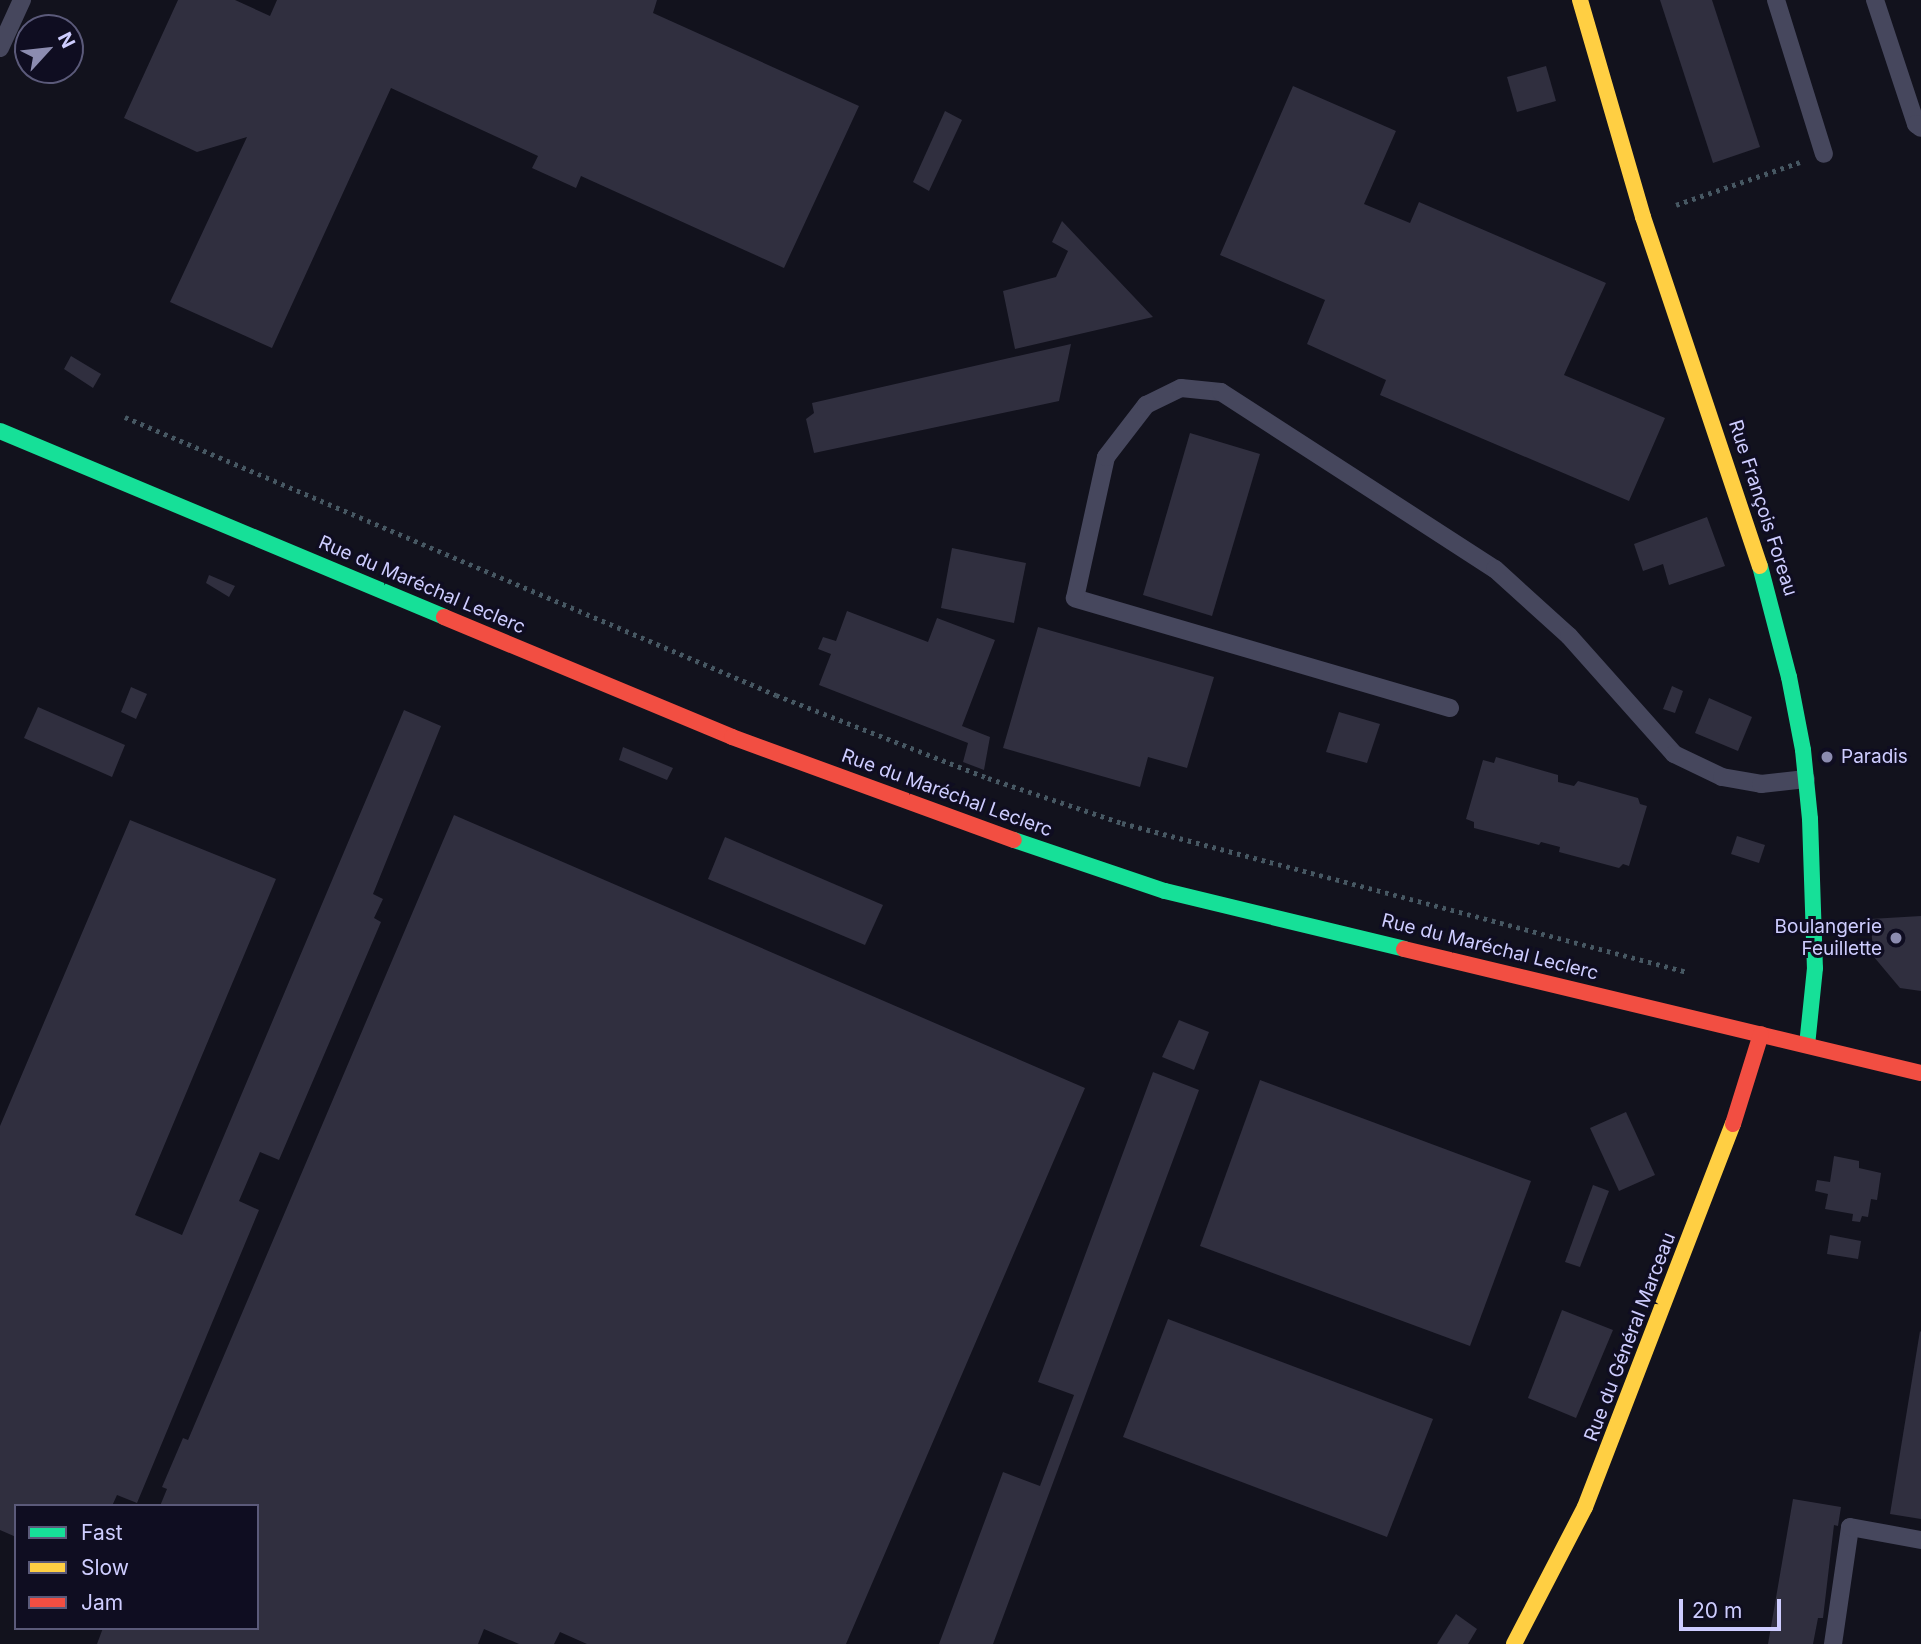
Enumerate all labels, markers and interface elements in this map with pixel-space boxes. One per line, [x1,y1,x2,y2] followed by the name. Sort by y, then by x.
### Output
[14,14,84,84] north arrow
[53,28,80,52] text: N
[1724,417,1802,599] street label: Rue François Foreau
[315,531,529,639] street label: Rue du Maréchal Leclerc
[839,744,1055,842] street label: Rue du Maréchal Leclerc
[1841,746,1908,768] place label: Paradis
[1819,749,1835,765] marker: Paradis
[1379,909,1601,985] street label: Rue du Maréchal Leclerc
[1775,916,1882,960] place label: Boulangerie Feuillette
[1888,930,1904,946] marker: Boulangerie Feuillette
[1580,1229,1680,1445] street label: Rue du Général Marceau
[14,1504,259,1630] legend
[81,1520,123,1545] text: Fast
[81,1555,129,1580] text: Slow
[1683,1584,1784,1628] scale bar
[81,1590,123,1615] text: Jam
[1692,1598,1742,1623] text: 20 m

